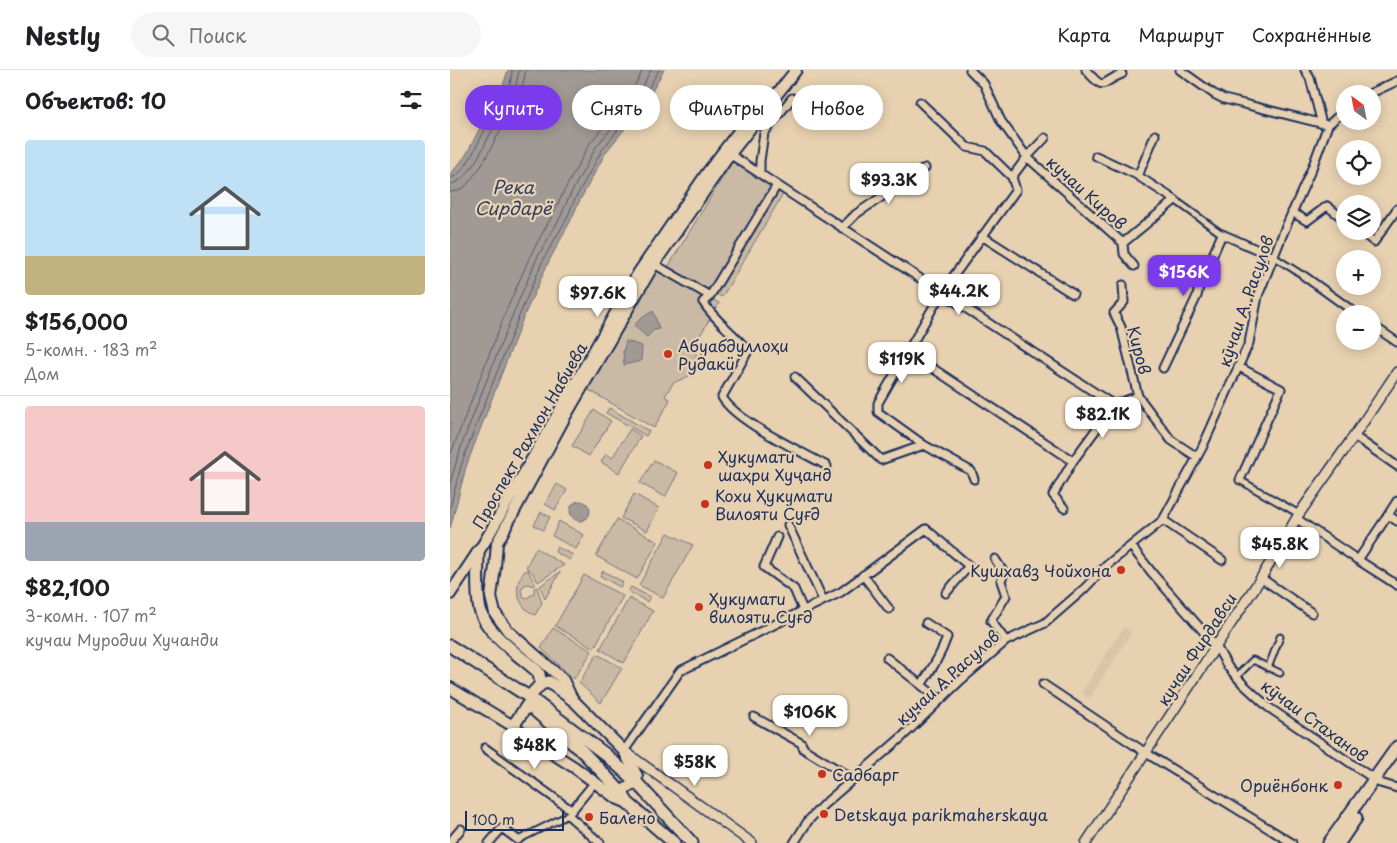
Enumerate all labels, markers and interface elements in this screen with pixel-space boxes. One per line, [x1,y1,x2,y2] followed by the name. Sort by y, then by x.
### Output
[131,12,481,57] search box
[25,17,101,53] text: Nestly
[149,21,177,49] icon: search
[189,21,246,49] text: Поиск
[1058,21,1110,48] text: Карта
[1138,21,1224,48] text: Маршрут
[1252,21,1372,48] text: Сохранённые
[25,84,166,116] text: Объектов: 10
[465,85,562,130] chip: Купить
[572,85,660,130] chip: Снять
[670,85,782,130] chip: Фильтры
[792,85,883,130] chip: Новое
[1336,85,1381,130] north arrow
[1336,85,1381,350] map controls
[397,86,425,114] icon: filters
[1336,140,1381,185] button: locate
[1042,150,1132,234] street label: кучаи Киров
[848,162,930,205] pin: $93.3K
[861,167,917,191] text: $93.3K
[180,173,270,263] icon: home
[475,173,554,221] water label: Река Сирдарё
[1336,195,1381,240] button: layers
[1211,232,1279,370] street label: кӯчаи А. Расулов
[1336,250,1381,295] button: +
[1149,254,1219,297] pin: $156K
[1159,259,1209,283] text: $156K
[918,274,1000,316] pin: $44.2K
[557,276,639,318] pin: $97.6K
[929,278,989,302] text: $44.2K
[570,280,626,304] text: $97.6K
[25,305,128,337] text: $156,000
[1336,305,1381,350] button: −
[1122,323,1158,377] street label: Киров
[678,333,789,375] place label: Абуабдуллоҳи Рудакӣ
[25,337,157,361] text: 5-комн. · 183 m²
[466,337,592,533] street label: Проспект Рахмон Набиева
[867,342,937,384] pin: $119K
[879,346,925,370] text: $119K
[662,348,674,360] marker: Абуабдуллоҳи Рудакӣ
[25,361,59,385] text: Дом
[1062,396,1144,439] pin: $82.1K
[1076,401,1130,425] text: $82.1K
[180,438,270,528] icon: home
[718,444,832,486] place label: Ҳукумати шаҳри Хуҷанд
[702,459,714,471] marker: Ҳукумати шаҳри Хуҷанд
[715,483,833,525] place label: Кохи Ҳукумати Вилояти Суғд
[699,498,711,510] marker: Кохи Ҳукумати Вилояти Суғд
[1239,526,1321,569] pin: $45.8K
[1251,531,1309,555] text: $45.8K
[970,558,1111,582] place label: Кушхавз Чойхона
[1115,564,1127,576] marker: Кушхавз Чойхона
[25,571,110,603] text: $82,100
[709,586,813,628] place label: Ҳукумати вилояти Суғд
[1150,588,1242,710] street label: кучаи Фирдавси
[693,601,705,613] marker: Ҳукумати вилояти Суғд
[25,603,157,627] text: 3-комн. · 107 m²
[890,624,1004,730] street label: кучаи А.Расулов
[25,627,219,651] text: кучаи Муродии Хучанди
[1257,673,1373,767] street label: кӯчаи Стаханов
[775,694,845,737] pin: $106K
[783,699,837,723] text: $106K
[505,728,565,770] pin: $48K
[513,732,557,756] text: $48K
[665,744,725,787] pin: $58K
[674,749,716,773] text: $58K
[832,762,900,786] place label: Садбарг
[816,768,828,780] marker: Садбарг
[1240,773,1328,797] place label: Ориёнбонк
[1332,779,1344,791] marker: Ориёнбонк
[834,802,1048,826] place label: Detskaya parikmaherskaya
[599,805,656,829] place label: Балено
[465,808,564,831] scale bar
[818,808,830,820] marker: Detskaya parikmaherskaya
[472,809,515,830] text: 100 m
[583,811,595,823] marker: Балено

